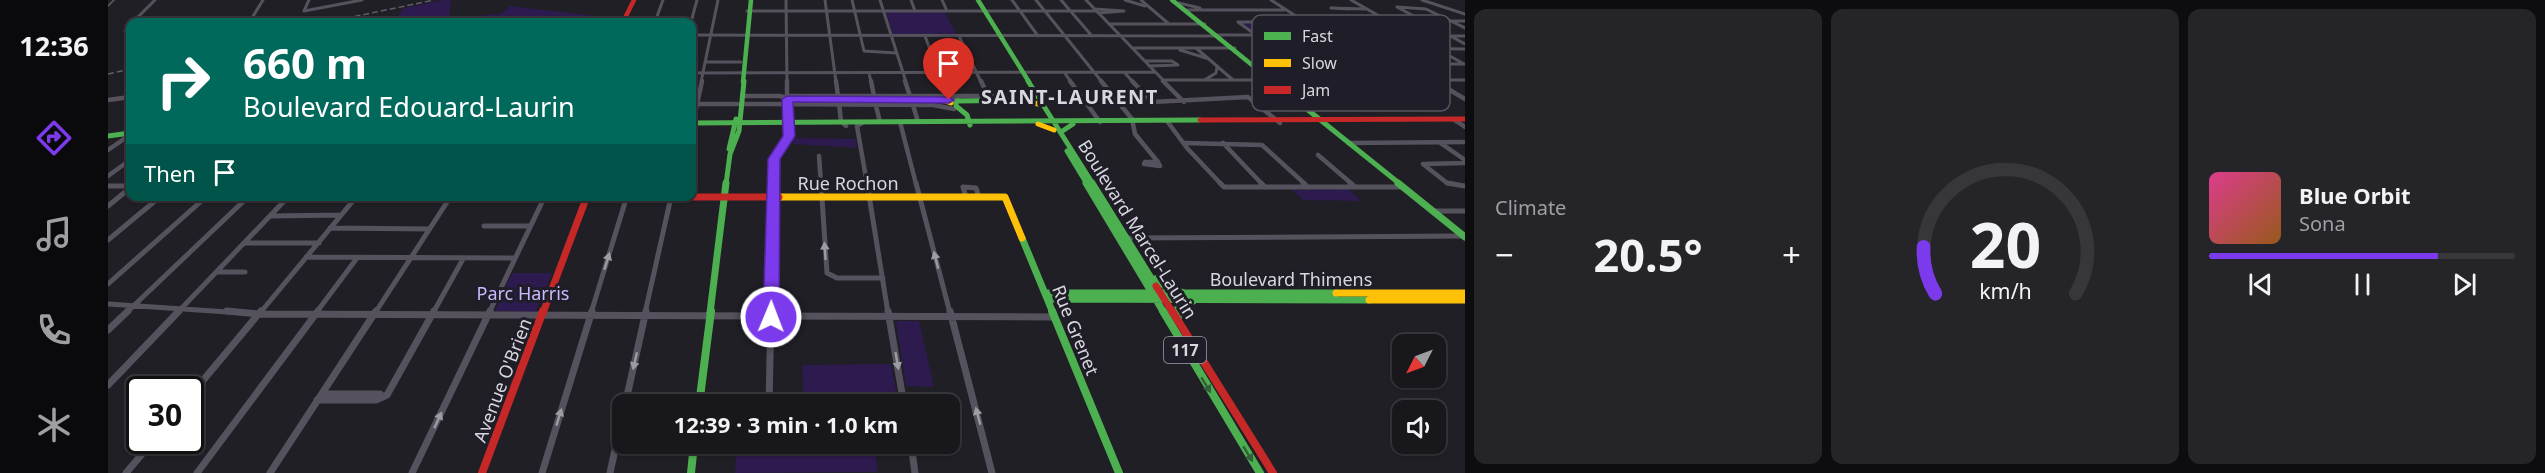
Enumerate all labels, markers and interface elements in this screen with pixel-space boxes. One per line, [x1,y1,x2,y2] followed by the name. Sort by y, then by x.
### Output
[1252,15,1450,111] legend
[1302,25,1333,47] text: Fast
[19,27,89,64] text: 12:36
[243,34,367,91] text: 660 m
[923,38,974,100] pin
[144,42,222,120] icon: right
[932,47,965,80] icon: arrive
[1302,52,1337,74] text: Slow
[1300,79,1330,101] text: Jam
[981,83,1159,110] district label: SAINT-LAURENT
[243,88,575,125] text: Boulevard Edouard-Laurin
[33,117,75,159] icon: directions
[1073,135,1203,323] street label: Boulevard Marcel-Laurin
[208,156,241,189] icon: arrive
[144,158,196,188] text: Then
[797,171,899,195] street label: Rue Rochon
[2299,180,2411,210] text: Blue Orbit
[1495,194,1566,221] text: Climate
[1969,201,2041,286] text: 20
[2299,210,2346,237] text: Sona
[33,213,75,255] icon: music
[1594,224,1702,285] text: 20.5°
[1495,232,1514,277] text: −
[1782,232,1801,277] text: +
[820,241,830,260] one-way arrow
[931,251,941,269] one-way arrow
[603,252,613,270] one-way arrow
[1210,267,1372,291] street label: Boulevard Thimens
[2244,268,2277,301] icon: previous
[2346,268,2379,301] icon: pause
[2448,268,2481,301] icon: next
[1979,276,2031,305] text: km/h
[477,281,569,305] park label: Parc Harris
[1047,281,1105,379] street label: Rue Grenet
[739,285,803,349] position arrow
[33,309,75,351] icon: phone
[467,315,537,445] street label: Avenue O'Brien
[1392,334,1446,388] north arrow
[1392,334,1446,454] map controls
[1164,337,1206,363] road number: 117
[892,351,901,370] one-way arrow
[630,352,639,371] one-way arrow
[126,376,204,454] speed limit sign: 30
[1201,377,1212,393] one-way arrow
[1392,400,1446,454] button: sound
[33,404,75,446] icon: climate
[972,407,982,426] one-way arrow
[555,408,564,426] one-way arrow
[674,409,898,439] text: 12:39 · 3 min · 1.0 km
[433,412,442,429] one-way arrow
[1242,446,1253,462] one-way arrow

